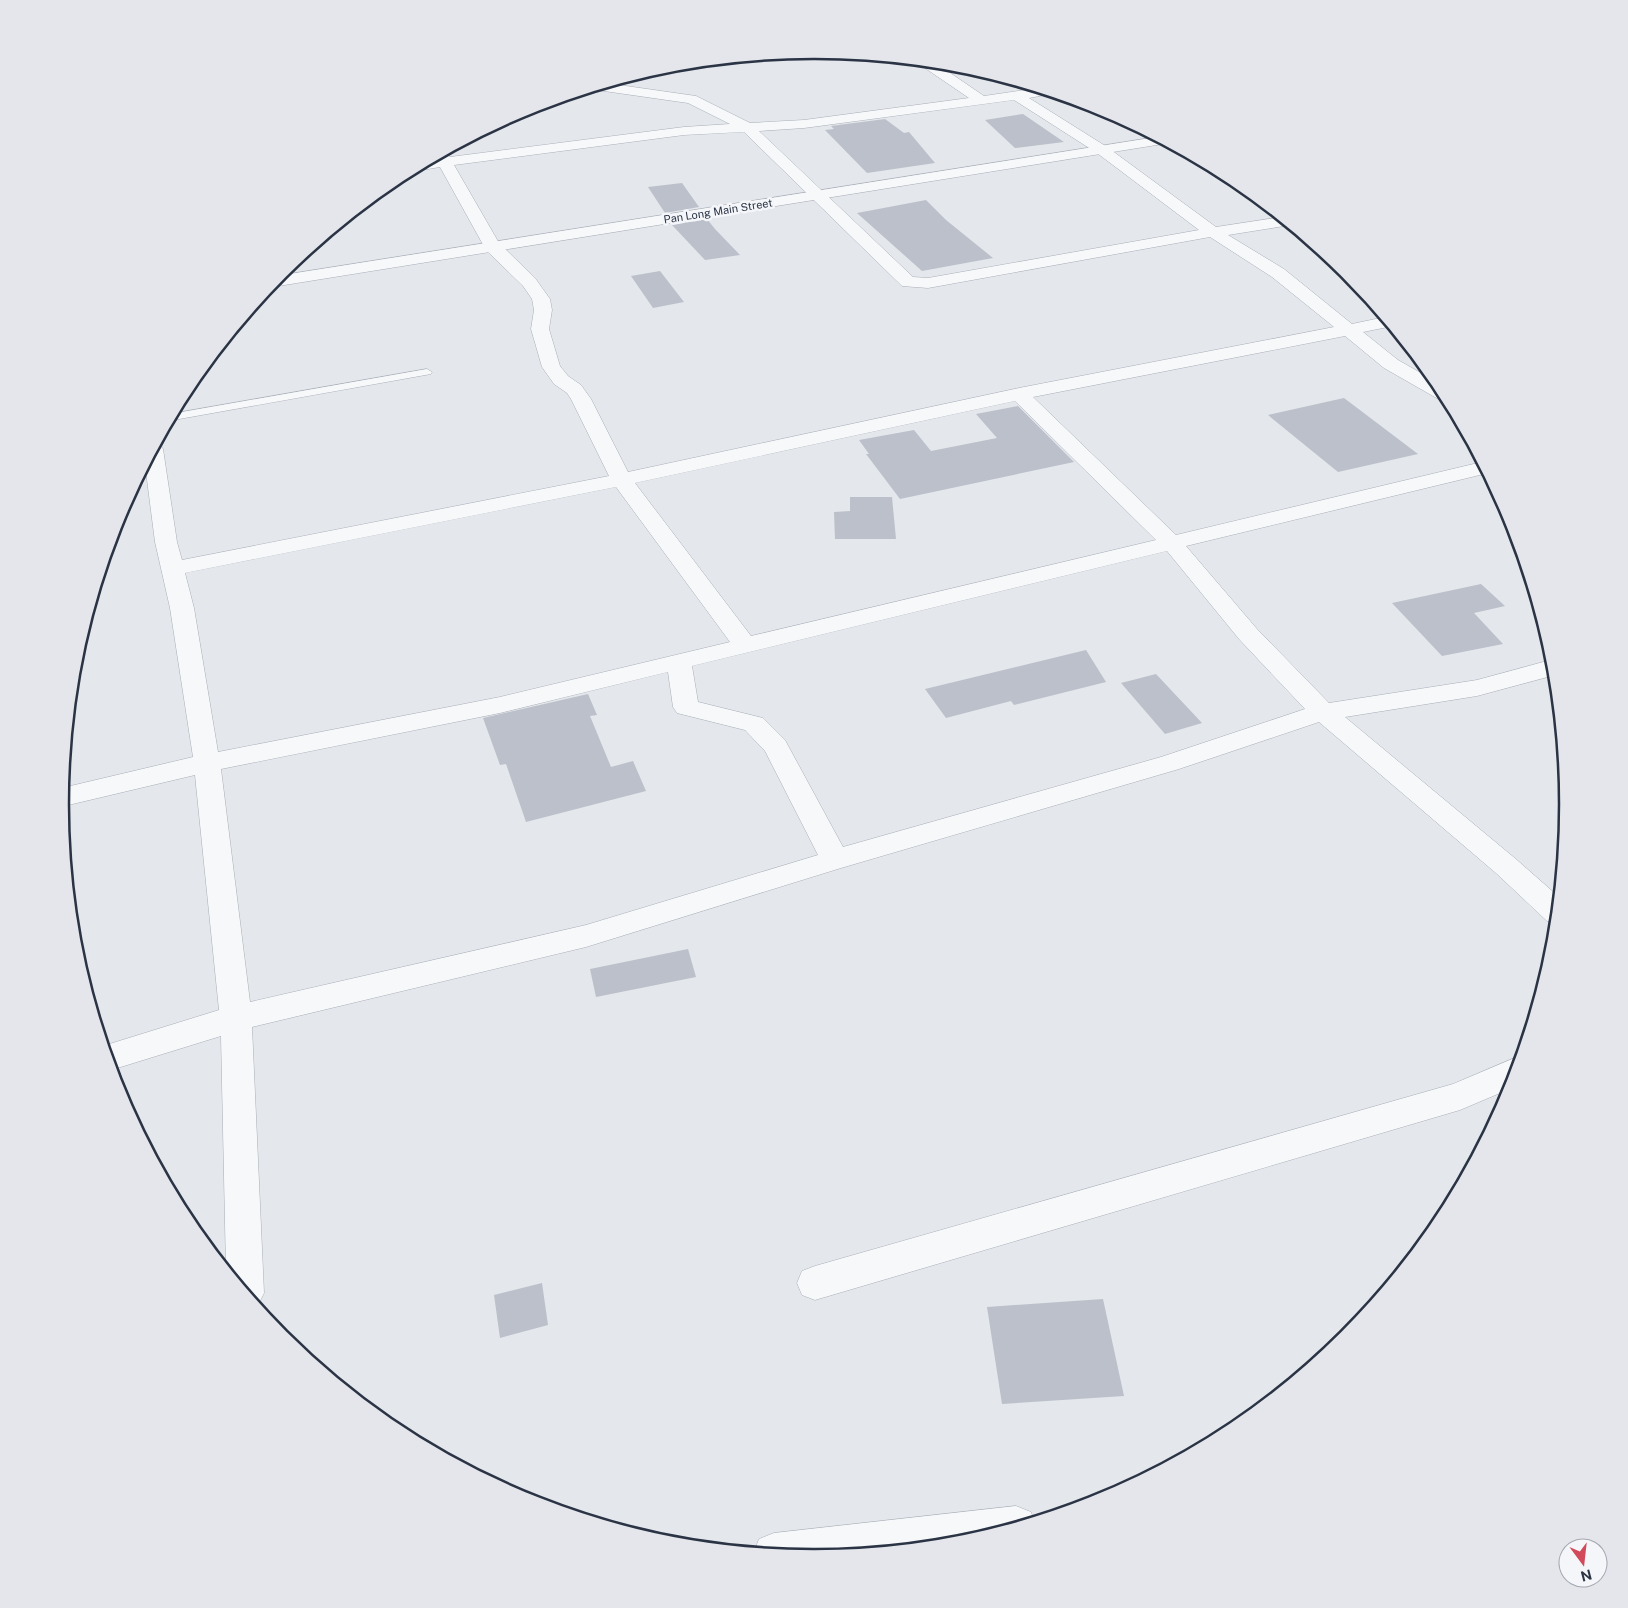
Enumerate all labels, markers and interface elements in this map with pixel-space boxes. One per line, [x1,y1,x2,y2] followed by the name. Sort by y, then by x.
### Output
[663,196,773,226] street label: Pan Long Main Street
[1558,1538,1608,1588] north arrow
[1579,1566,1594,1585] text: N

